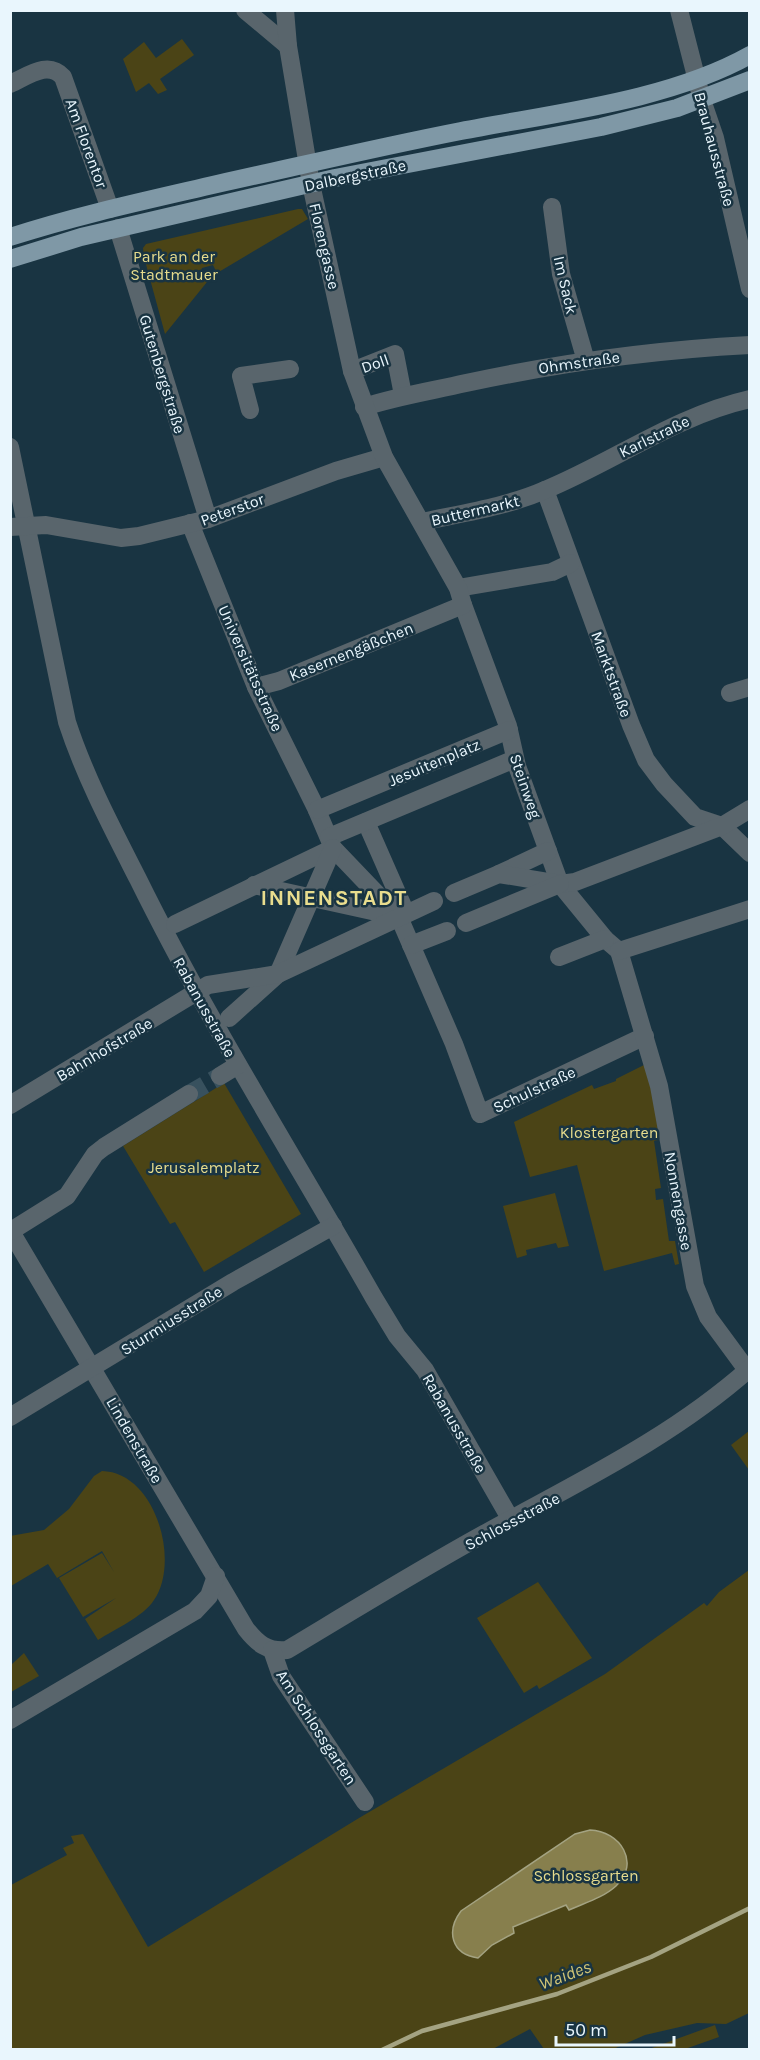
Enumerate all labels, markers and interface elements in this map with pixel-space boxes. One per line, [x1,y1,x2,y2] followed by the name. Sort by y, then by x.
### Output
[690,90,739,209] street label: Brauhausstraße
[62,96,112,191] street label: Am Florentor
[303,155,408,196] street label: Dalbergstraße
[305,201,344,291] street label: Florengasse
[130,247,218,284] park label: Park an der Stadtmauer
[550,254,581,316] street label: Im Sack
[135,312,190,436] street label: Gutenbergstraße
[537,347,621,378] street label: Ohmstraße
[359,350,392,377] street label: Doll
[616,411,692,462] street label: Karlstraße
[198,489,267,530] street label: Peterstor
[429,491,521,530] street label: Buttermarkt
[214,602,287,734] street label: Universitätsstraße
[286,618,416,685] street label: Kasernengäßchen
[587,629,636,720] street label: Marktstraße
[386,735,483,790] street label: Jesuitenplatz
[506,751,545,821] street label: Steinweg
[260,885,408,911] district label: INNENSTADT
[169,954,240,1061] street label: Rabanusstraße
[53,1013,156,1086] street label: Bahnhofstraße
[490,1062,578,1117] street label: Schulstraße
[560,1123,658,1142] park label: Klostergarten
[660,1150,697,1252] street label: Nonnengasse
[148,1158,260,1177] park label: Jerusalemplatz
[117,1282,226,1359] street label: Sturmiusstraße
[418,1370,491,1476] street label: Rabanusstraße
[102,1394,167,1487] street label: Lindenstraße
[462,1488,563,1554] street label: Schlossstraße
[272,1666,361,1788] street label: Am Schlossgarten
[533,1866,639,1885] park label: Schlossgarten
[536,1955,594,1995] water label: Waides
[556,2009,674,2047] scale bar
[565,2019,607,2041] text: 50 m

